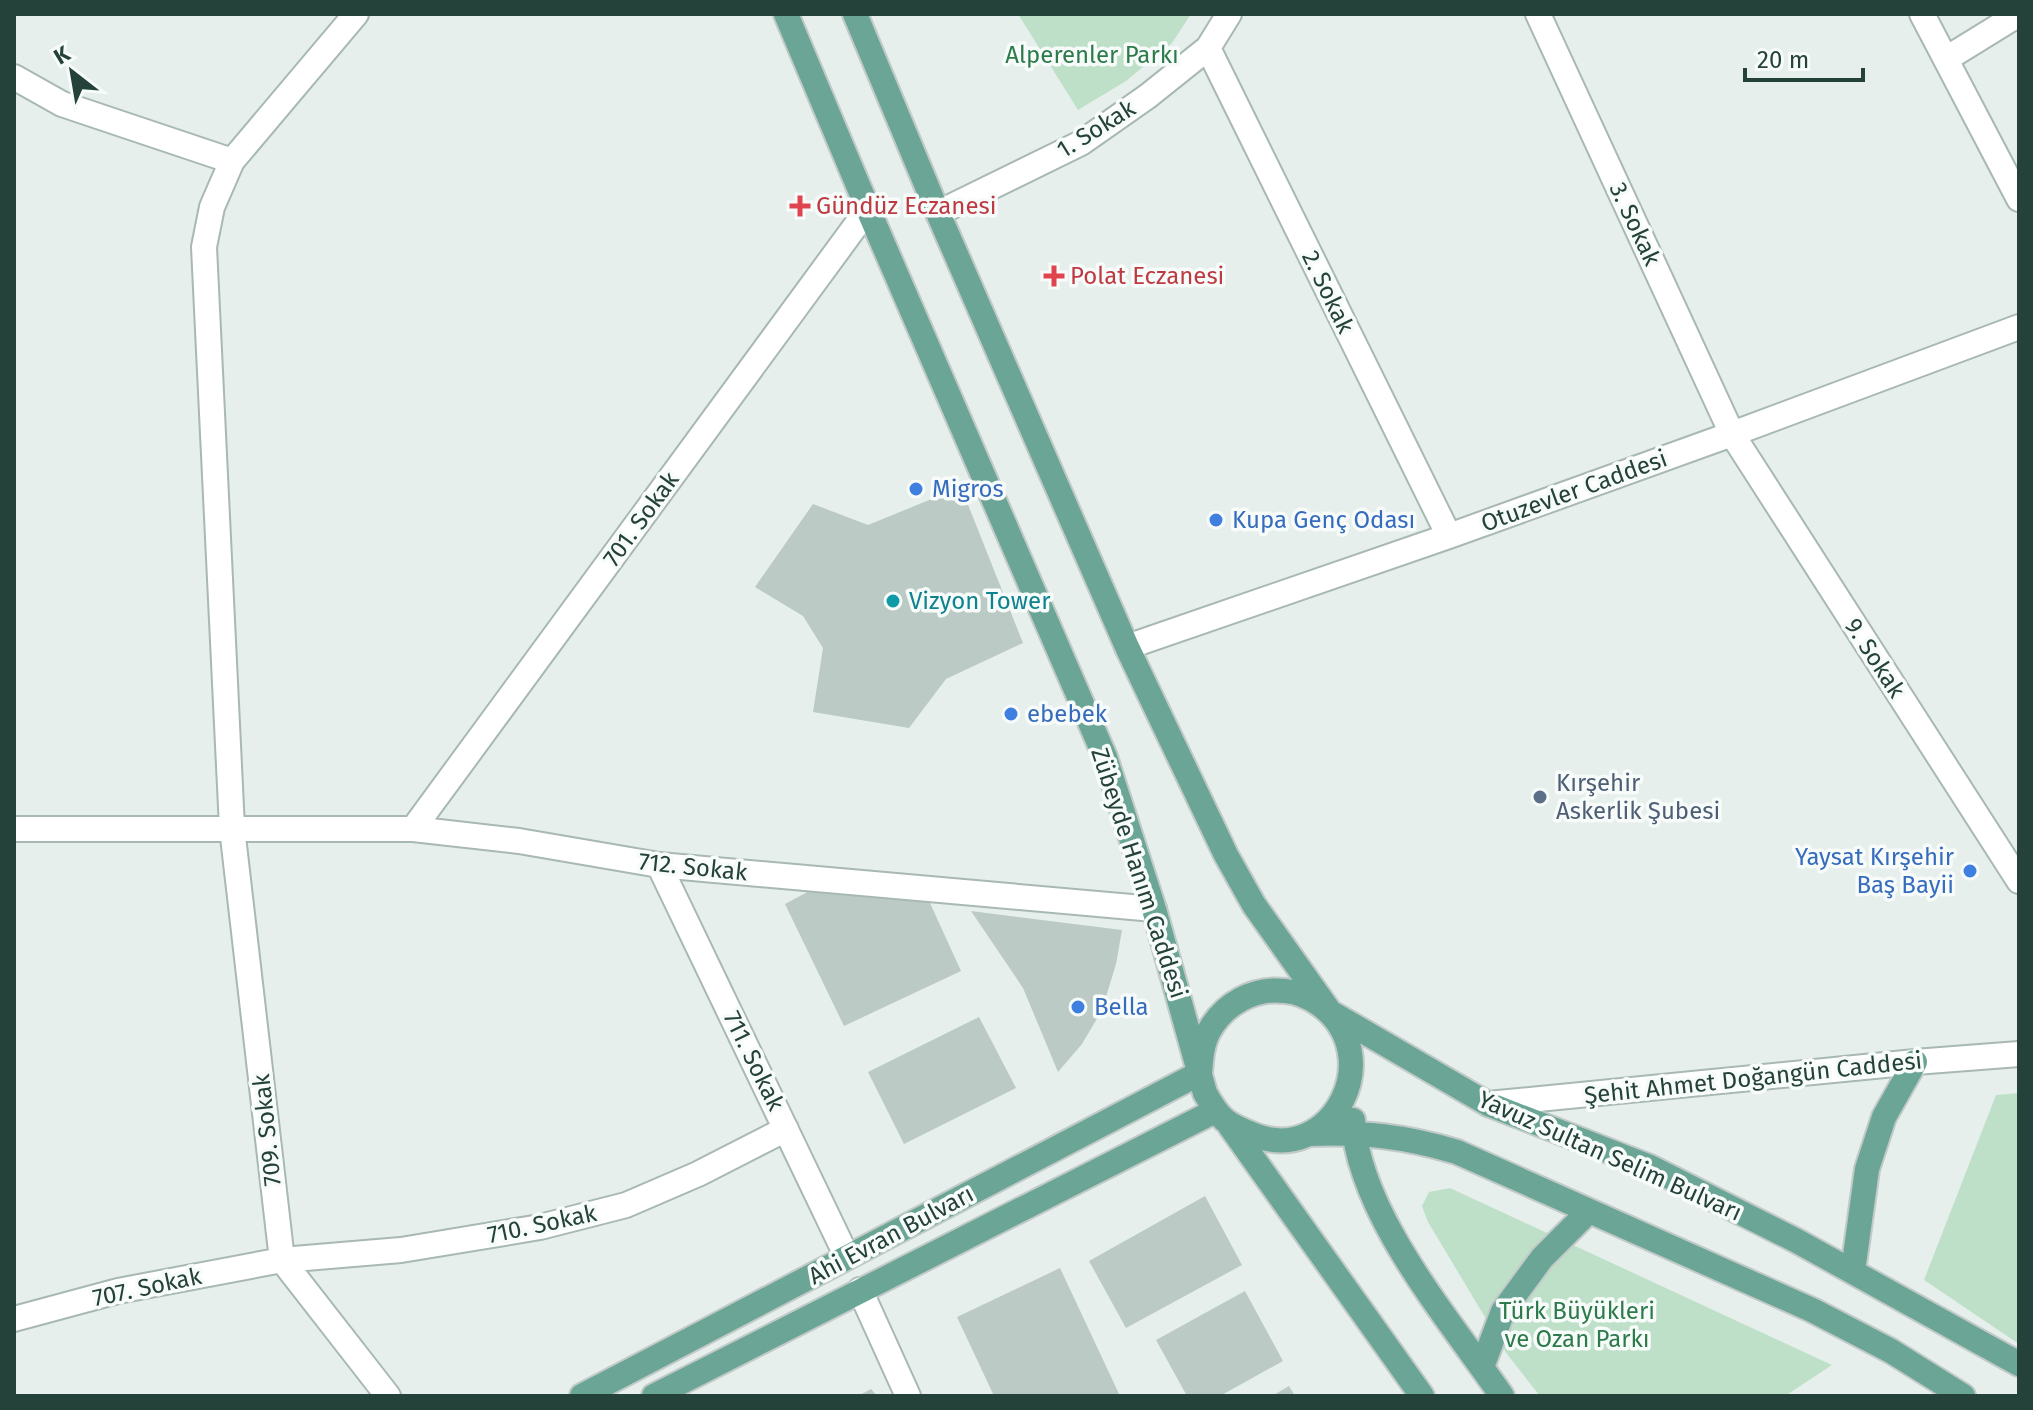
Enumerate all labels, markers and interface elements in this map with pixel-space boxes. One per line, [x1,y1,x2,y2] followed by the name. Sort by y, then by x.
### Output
[32,32,112,112] north arrow
[1745,32,1863,82] scale bar
[49,40,76,70] text: K
[1005,41,1179,69] park label: Alperenler Parkı
[1757,46,1809,74] text: 20 m
[1052,94,1141,164] street label: 1. Sokak
[1604,178,1667,271] street label: 3. Sokak
[816,192,996,220] place label: Gündüz Eczanesi
[791,197,809,215] marker: Gündüz Eczanesi
[1296,246,1360,338] street label: 2. Sokak
[1070,262,1224,290] place label: Polat Eczanesi
[1045,267,1063,285] marker: Polat Eczanesi
[1477,444,1671,538] street label: Otuzevler Caddesi
[597,466,685,572] street label: 701. Sokak
[932,475,1004,503] place label: Migros
[907,480,925,498] marker: Migros
[1232,506,1415,534] place label: Kupa Genç Odası
[1207,511,1225,529] marker: Kupa Genç Odası
[909,587,1051,615] place label: Vizyon Tower
[884,592,902,610] marker: Vizyon Tower
[1839,613,1911,704] street label: 9. Sokak
[1027,700,1108,728] place label: ebebek
[1002,705,1020,723] marker: ebebek
[1085,744,1193,1002] street label: Zübeyde Hanım Caddesi
[1556,769,1720,825] place label: Kırşehir Askerlik Şubesi
[1531,788,1549,806] marker: Kırşehir Askerlik Şubesi
[1795,843,1955,899] place label: Yaysat Kırşehir Baş Bayii
[637,847,749,887] street label: 712. Sokak
[1961,862,1979,880] marker: Yaysat Kırşehir Baş Bayii
[1094,993,1149,1021] place label: Bella
[1069,998,1087,1016] marker: Bella
[718,1007,790,1116] street label: 711. Sokak
[1583,1046,1923,1110] street label: Şehit Ahmet Doğangün Caddesi
[247,1072,287,1187] street label: 709. Sokak
[1474,1085,1746,1227] street label: Yavuz Sultan Selim Bulvarı
[804,1180,978,1290] street label: Ahi Evran Bulvarı
[485,1199,600,1249] street label: 710. Sokak
[90,1262,205,1312] street label: 707. Sokak
[1499,1297,1655,1353] park label: Türk Büyükleri ve Ozan Parkı

